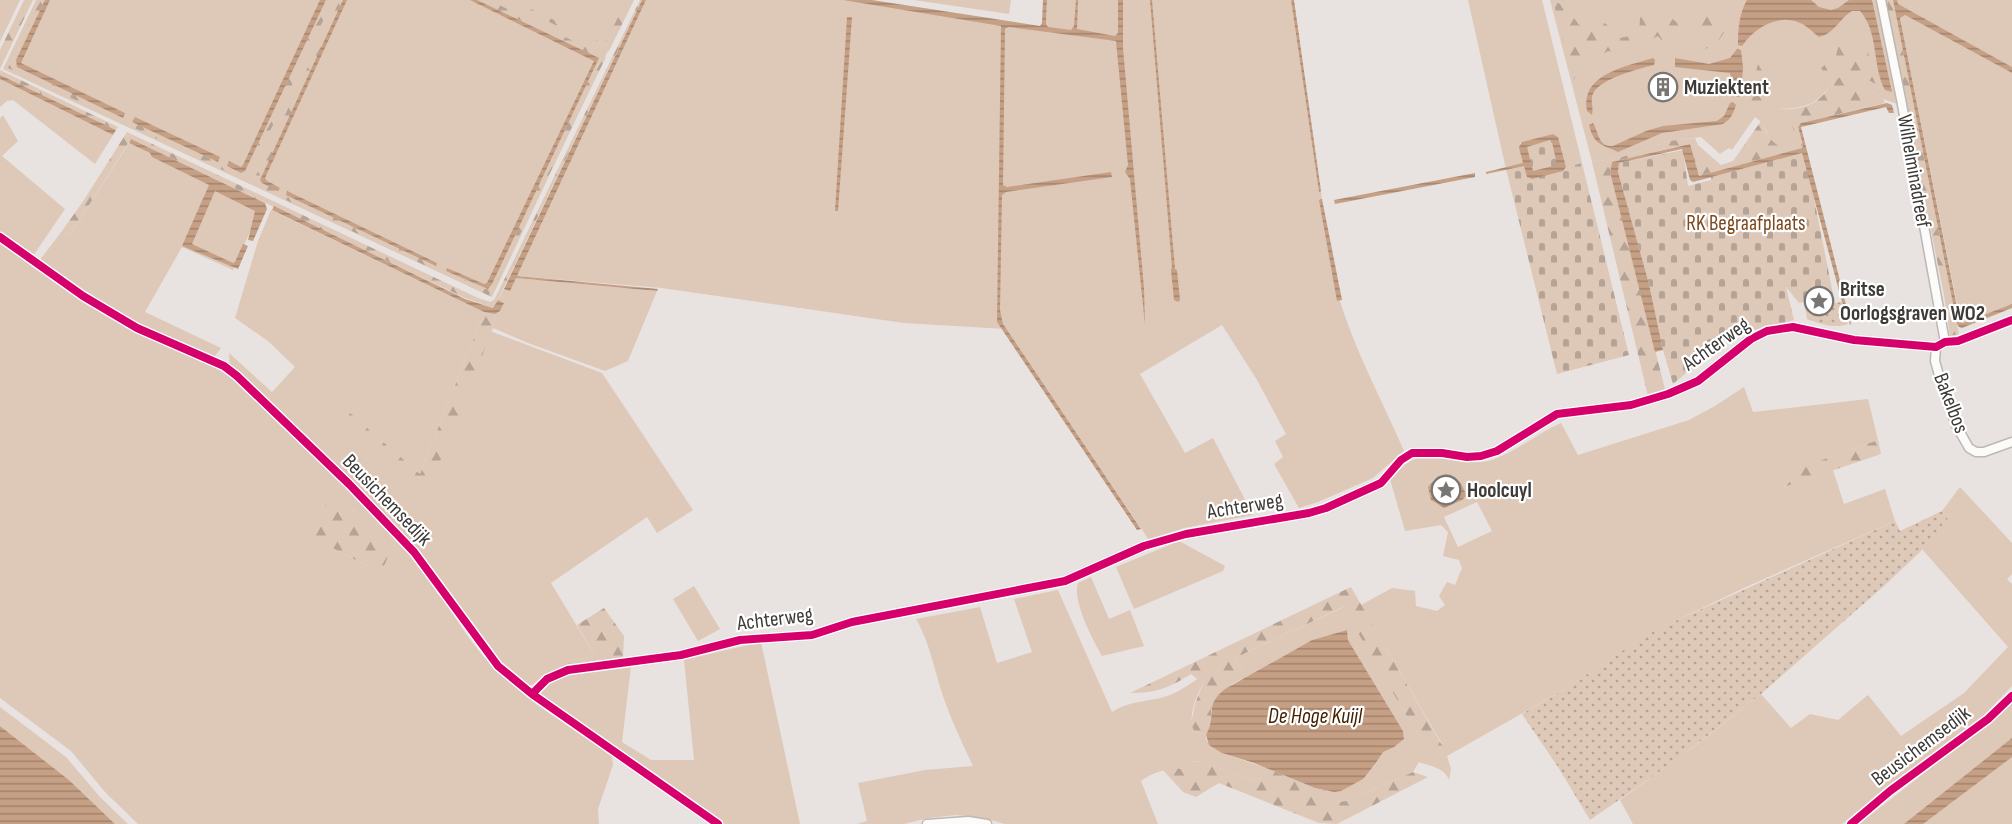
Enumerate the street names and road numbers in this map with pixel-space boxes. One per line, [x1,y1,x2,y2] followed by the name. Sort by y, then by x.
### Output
[1892,112,1936,231] street label: Wilhelminadreef
[1677,312,1754,377] street label: Achterweg
[1928,369,1974,437] street label: Bakelbos
[337,449,437,551] street label: Beusichemsedijk
[1204,488,1285,524] street label: Achterweg
[735,602,814,636] street label: Achterweg
[1866,701,1976,791] street label: Beusichemsedijk

